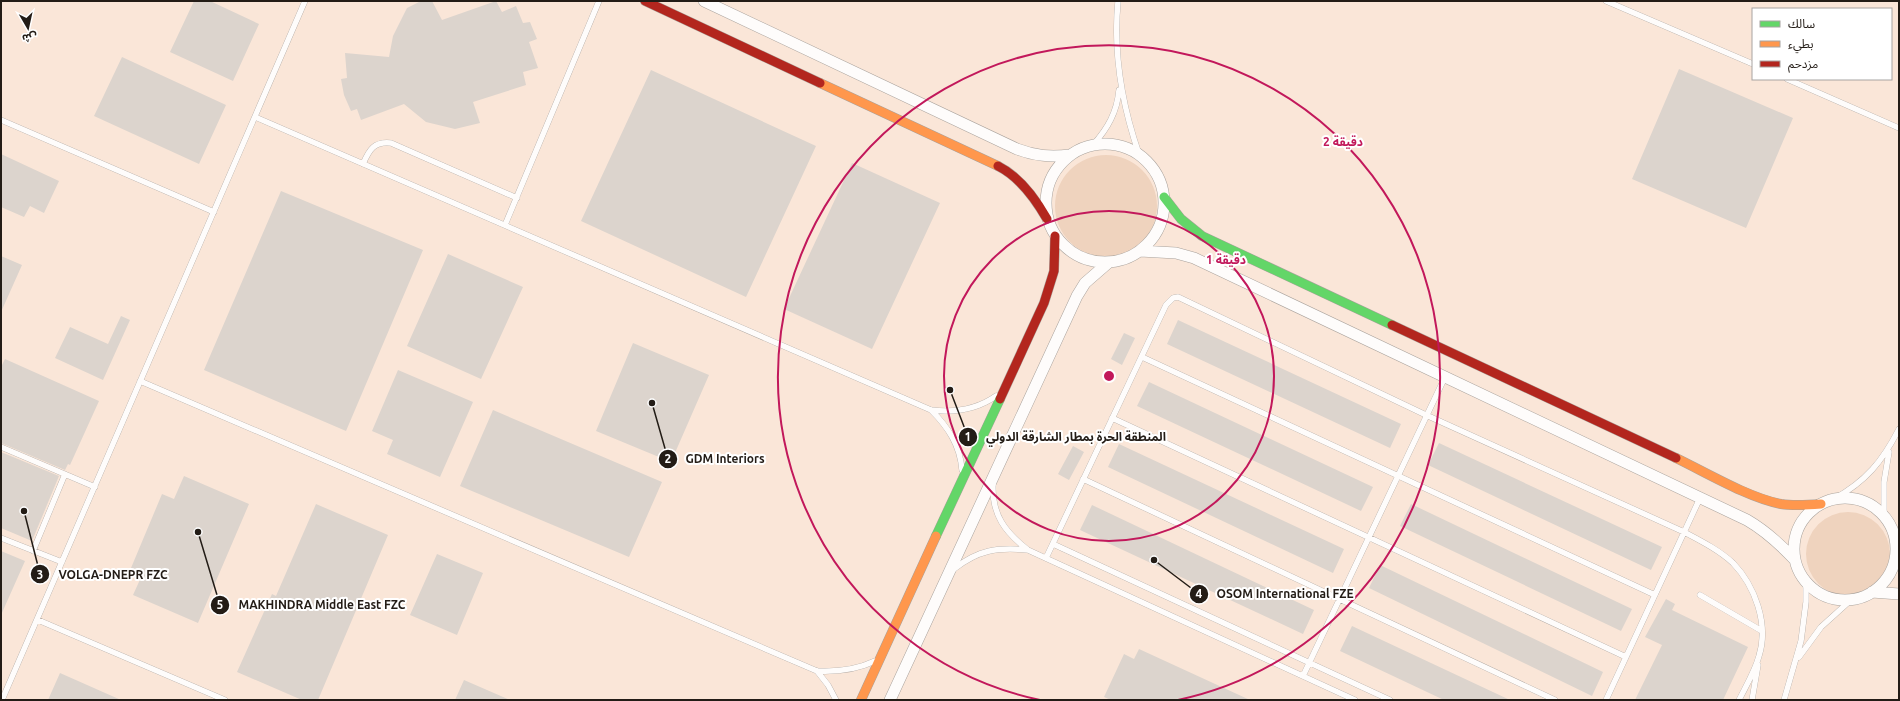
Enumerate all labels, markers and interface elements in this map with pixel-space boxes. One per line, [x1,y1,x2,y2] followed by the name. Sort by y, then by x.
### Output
[8,8,48,48] north arrow
[1752,8,1892,80] legend
[1788,17,1815,30] text: سالك
[21,30,38,45] text: ش
[1788,37,1814,54] text: بطيء
[1788,57,1818,73] text: مزدحم
[1323,135,1363,149] text: 2 دقيقة
[1206,253,1246,267] text: 1 دقيقة
[1102,369,1116,383] centre of rings
[958,425,1174,449] callout: المنطقة الحرة بمطار الشارقة الدولي
[965,430,971,443] text: 1
[986,430,1166,447] text: المنطقة الحرة بمطار الشارقة الدولي
[658,447,773,471] callout: GDM Interiors
[665,452,672,465] text: 2
[685,452,765,465] text: GDM Interiors
[30,562,175,586] callout: VOLGA-DNEPR FZC
[37,568,43,581] text: 3
[58,568,168,581] text: VOLGA-DNEPR FZC
[1189,582,1362,606] callout: OSOM International FZE
[1196,587,1203,600] text: 4
[1216,587,1354,600] text: OSOM International FZE
[210,593,413,617] callout: MAKHINDRA Middle East FZC
[217,598,224,611] text: 5
[238,598,406,611] text: MAKHINDRA Middle East FZC

